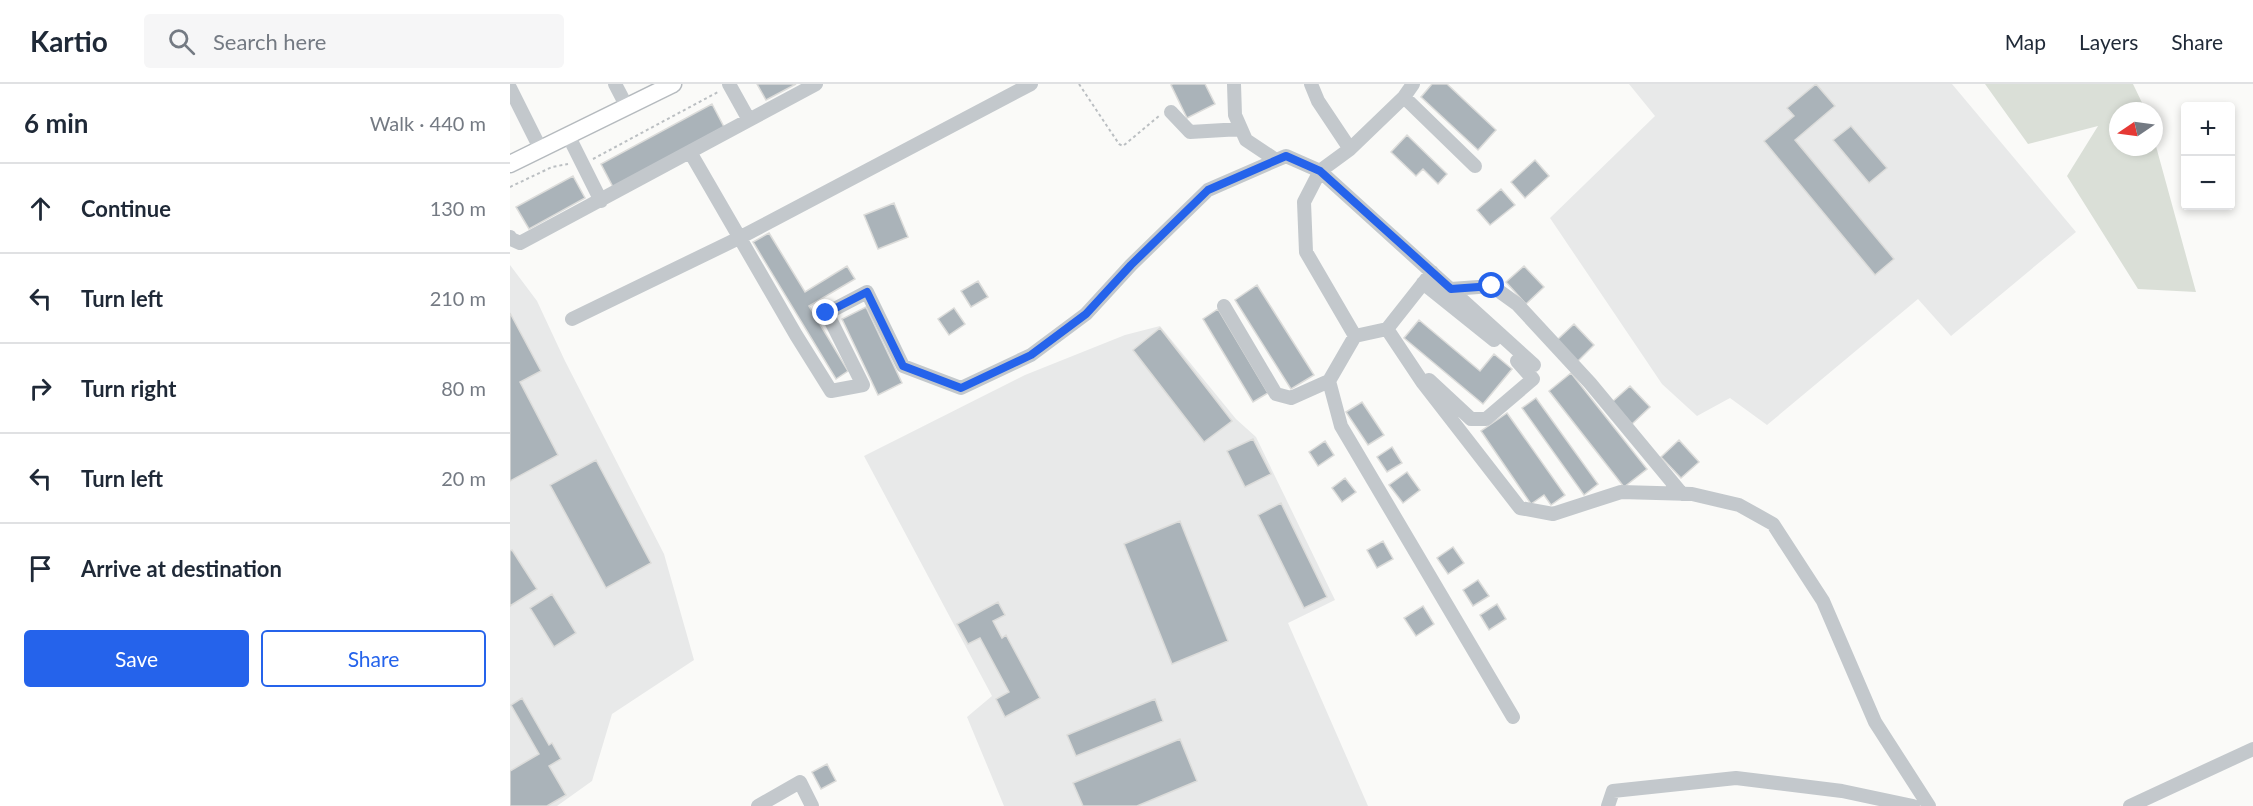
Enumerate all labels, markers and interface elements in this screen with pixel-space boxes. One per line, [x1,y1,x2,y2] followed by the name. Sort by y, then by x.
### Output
[144,14,564,68] search box
[30,24,108,58] text: Kartio
[165,25,198,58] icon: search
[213,28,326,55] text: Search here
[2005,29,2046,54] text: Map
[2079,29,2138,54] text: Layers
[2171,29,2223,54] text: Share
[2109,102,2163,156] north arrow
[2181,102,2235,210] map controls
[2181,102,2235,156] button: +
[24,107,88,139] text: 6 min
[370,111,486,135] text: Walk · 440 m
[2181,156,2235,210] button: −
[24,192,57,225] icon: ahead
[81,195,171,222] text: Continue
[430,196,486,220] text: 130 m
[1478,272,1504,298] route start
[24,282,57,315] icon: left
[81,285,163,312] text: Turn left
[430,286,486,310] text: 210 m
[812,299,838,325] route end
[24,372,57,405] icon: right
[81,375,176,402] text: Turn right
[441,376,486,400] text: 80 m
[24,462,57,495] icon: left
[81,465,163,492] text: Turn left
[441,466,486,490] text: 20 m
[24,552,57,585] icon: arrive
[81,555,282,582] text: Arrive at destination
[24,630,249,687] button: Save
[261,630,486,687] button: Share

